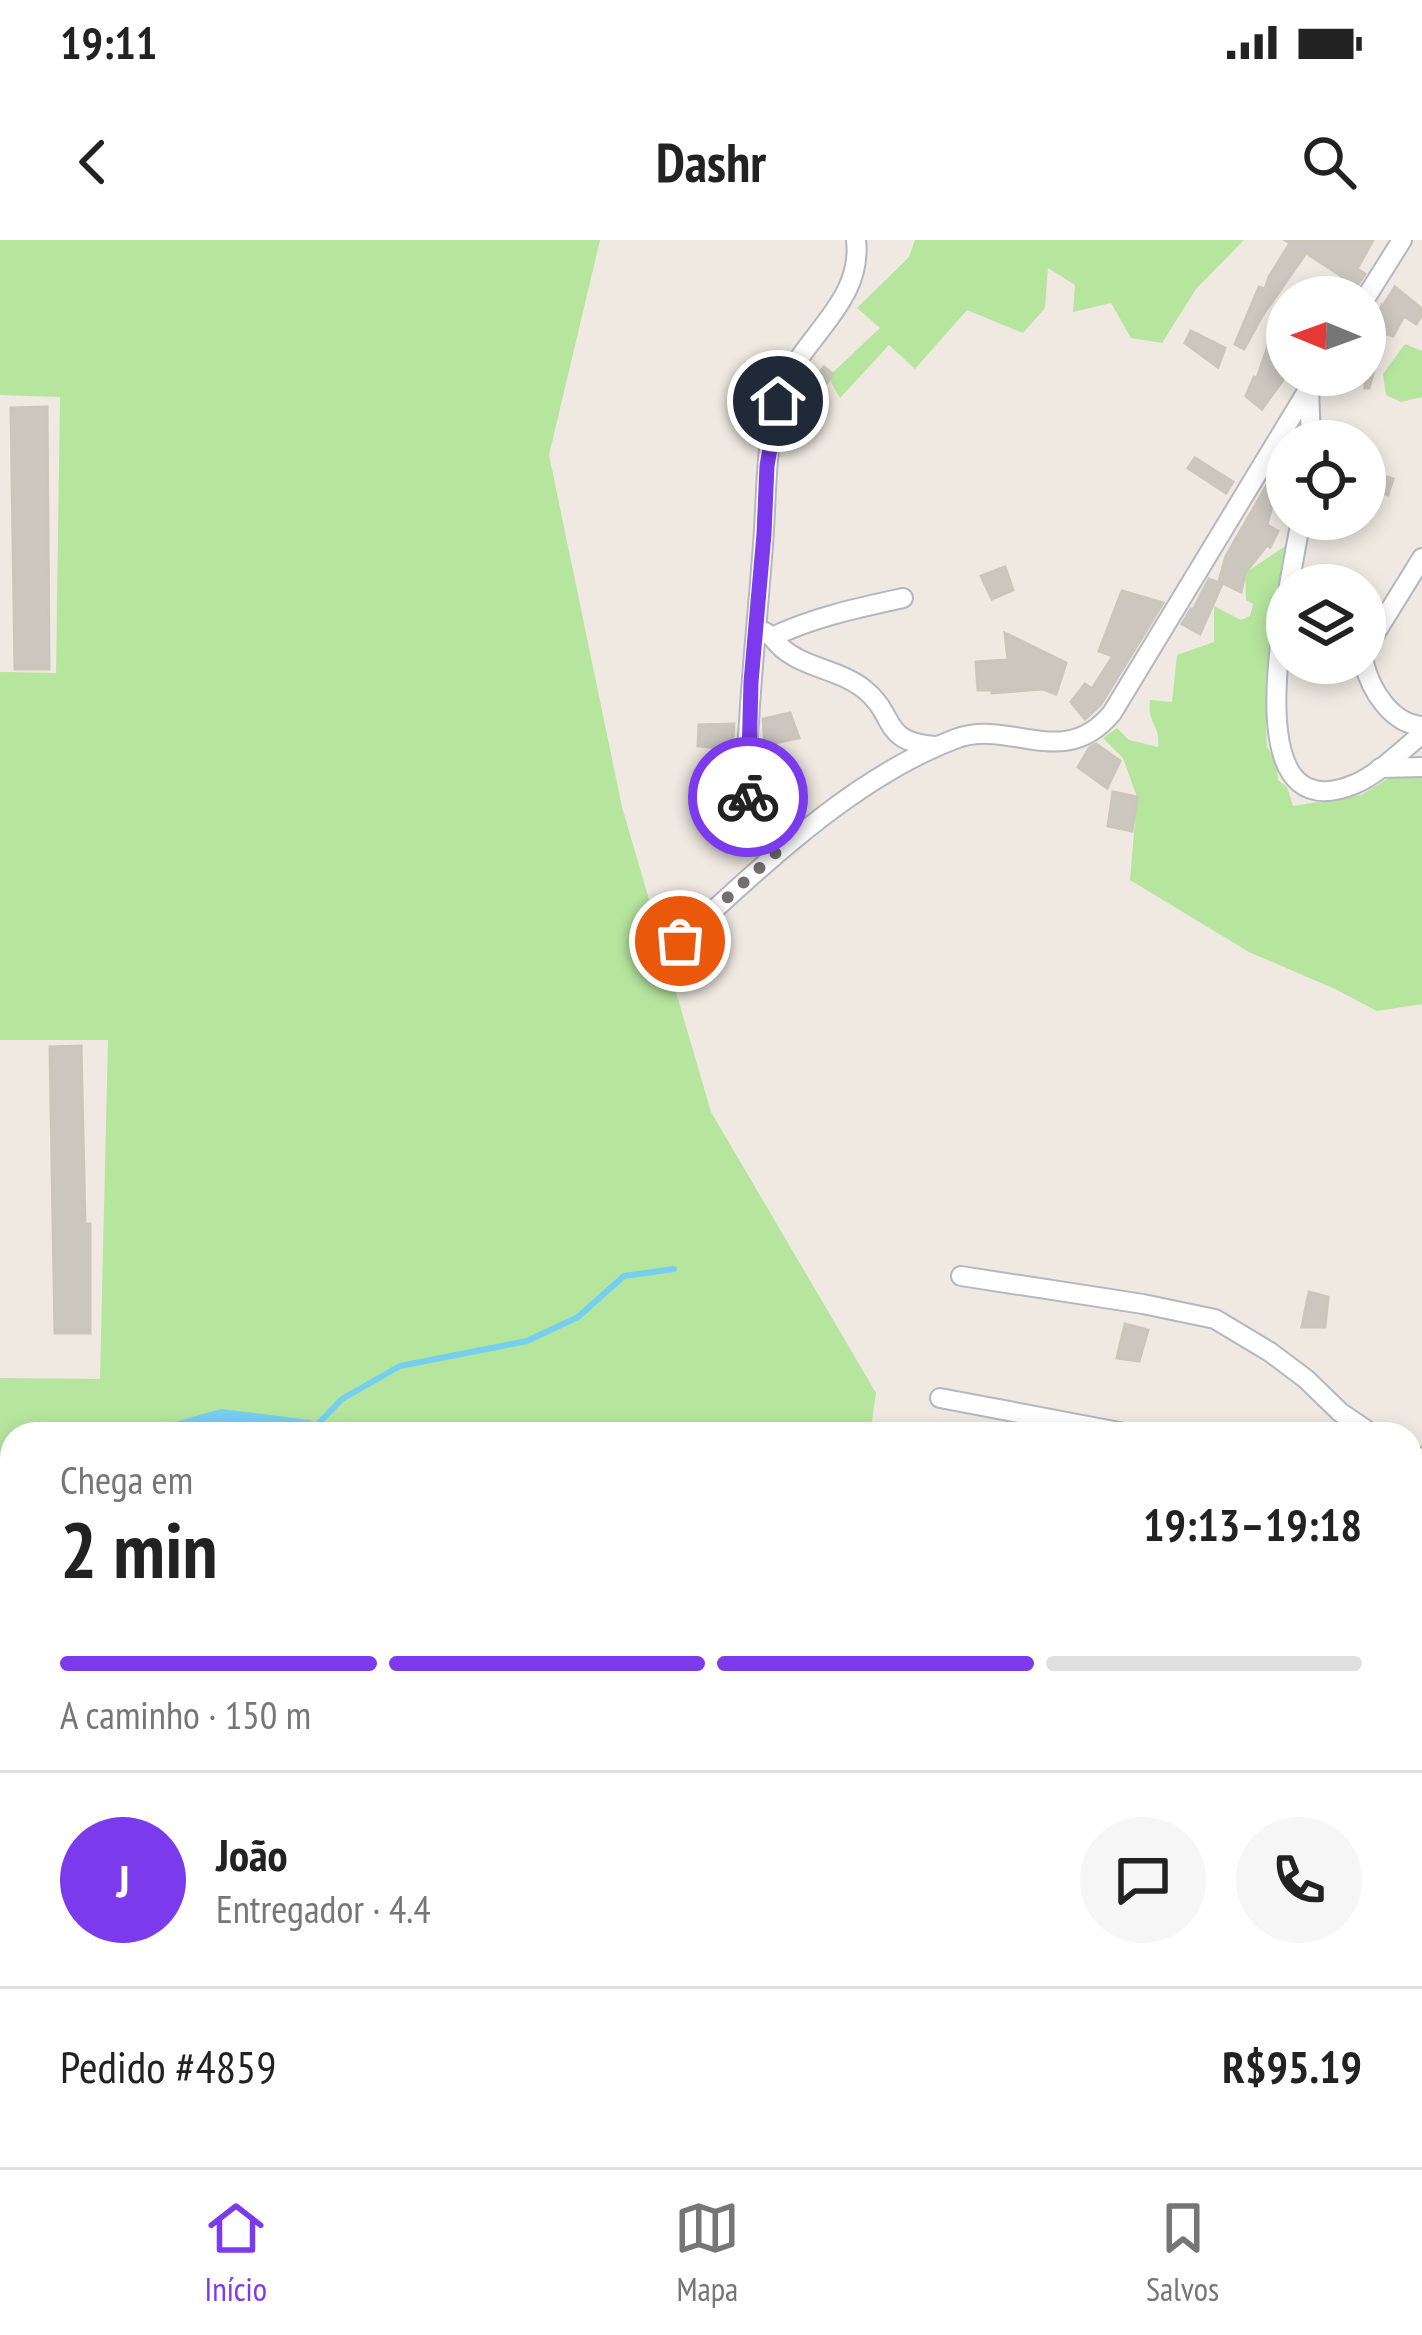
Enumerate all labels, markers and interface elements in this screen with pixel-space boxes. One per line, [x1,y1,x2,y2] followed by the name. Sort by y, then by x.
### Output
[60,13,157,71] text: 19:11
[656,127,766,197] text: Dashr
[60,129,126,195] icon: back
[1296,129,1362,195] icon: search
[1266,276,1386,396] north arrow
[1266,276,1386,684] map controls
[727,350,829,452] pin
[745,368,811,434] icon: home
[1266,420,1386,540] button: locate
[1266,564,1386,684] button: layers
[688,737,808,857] courier
[715,764,781,830] icon: bike
[629,890,731,992] pin
[647,908,713,974] icon: bag
[60,1454,193,1505] text: Chega em
[1143,1495,1362,1553] text: 19:13–19:18
[60,1499,218,1600] text: 2 min
[60,1689,311,1740] text: A caminho · 150 m
[1080,1817,1206,1943] button: chat
[1236,1817,1362,1943] button: phone
[216,1825,288,1883] text: João
[116,1851,130,1909] text: J
[216,1883,431,1934] text: Entregador · 4.4
[60,2037,277,2095] text: Pedido #4859
[1222,2037,1362,2095] text: R$95.19
[203,2195,269,2310] tab: Início
[674,2195,740,2310] tab: Mapa
[1146,2195,1219,2310] tab: Salvos

